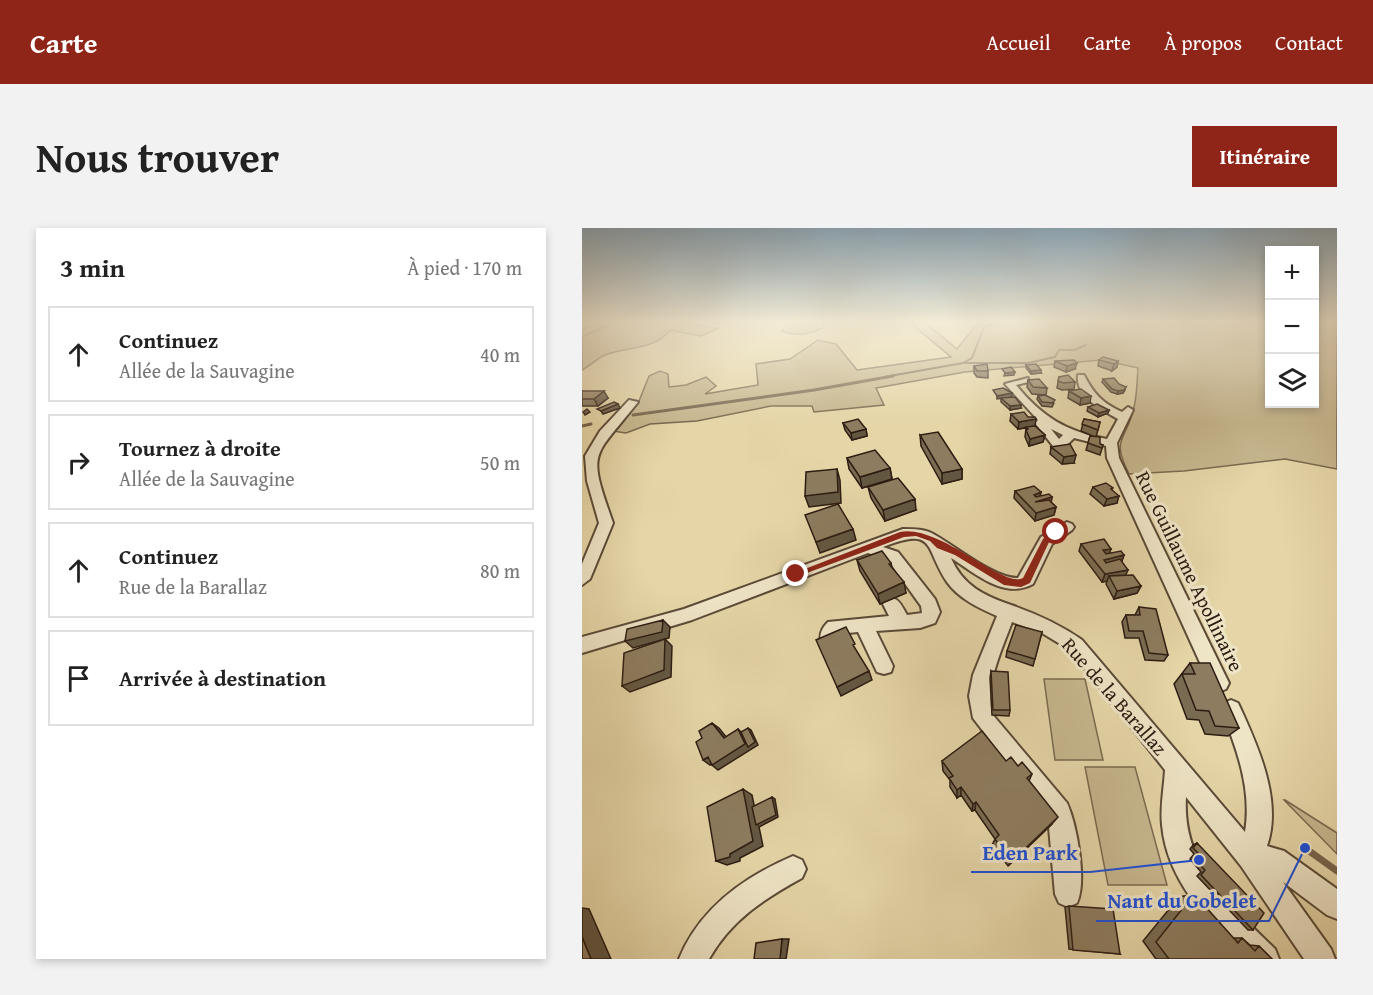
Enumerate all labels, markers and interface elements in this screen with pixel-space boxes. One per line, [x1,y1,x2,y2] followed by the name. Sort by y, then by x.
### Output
[30,22,97,63] text: Carte
[986,27,1051,58] text: Accueil
[1084,27,1131,58] text: Carte
[1164,27,1242,58] text: À propos
[1275,27,1343,58] text: Contact
[36,126,279,187] text: Nous trouver
[1192,126,1337,187] button: Itinéraire
[1265,246,1319,408] map controls
[1265,246,1319,300] button: +
[60,248,125,287] text: 3 min
[407,253,522,282] text: À pied · 170 m
[1265,300,1319,354] button: −
[119,324,218,356] text: Continuez
[62,338,95,371] icon: ahead
[480,340,520,369] text: 40 m
[1265,354,1319,408] button: layers
[119,356,295,385] text: Allée de la Sauvagine
[119,432,281,464] text: Tournez à droite
[62,446,95,479] icon: right
[480,448,520,477] text: 50 m
[119,464,295,493] text: Allée de la Sauvagine
[1129,466,1251,676] street label: Rue Guillaume Apollinaire
[1042,518,1068,544] route start
[119,540,218,572] text: Continuez
[62,554,95,587] icon: ahead
[480,556,520,585] text: 80 m
[782,560,808,586] route end
[119,572,267,601] text: Rue de la Barallaz
[1056,631,1175,761] street label: Rue de la Barallaz
[62,662,95,695] icon: arrive
[119,662,326,694] text: Arrivée à destination
[971,833,1090,872] callout: Eden Park
[982,837,1079,868] text: Eden Park
[1096,882,1269,921] callout: Nant du Gobelet
[1107,885,1257,916] text: Nant du Gobelet

